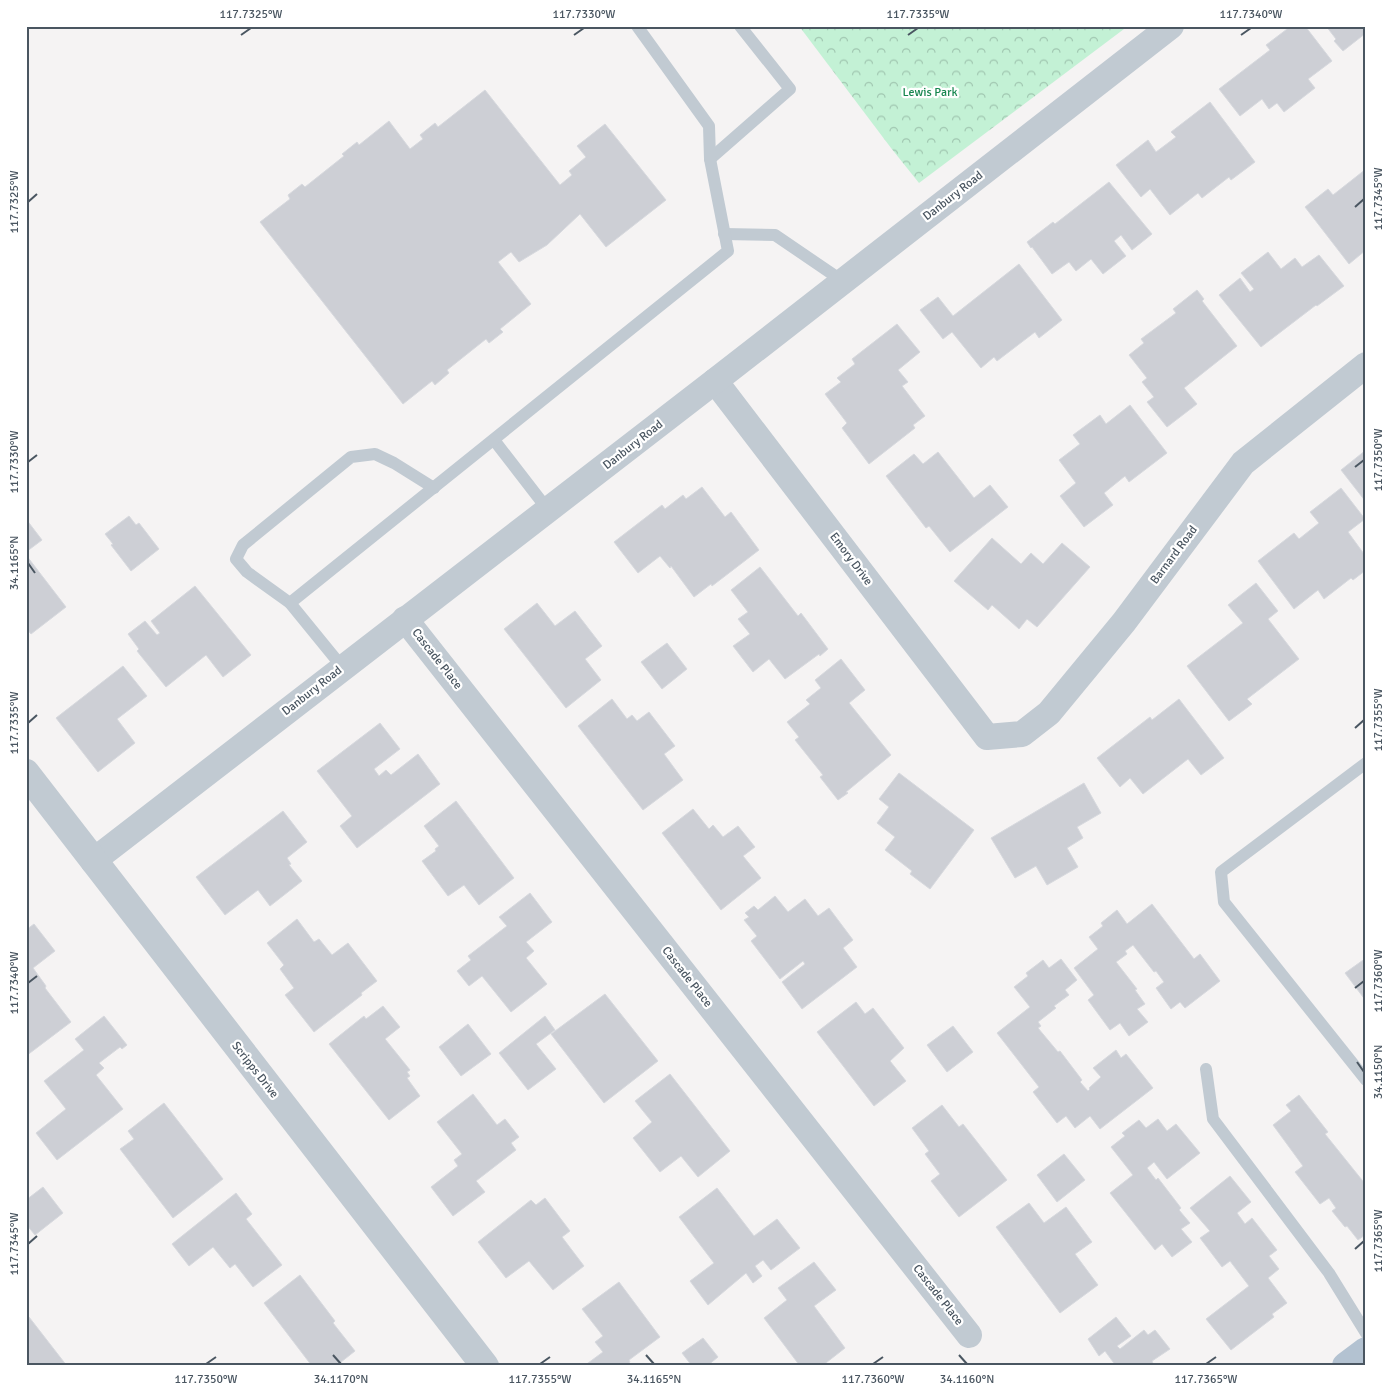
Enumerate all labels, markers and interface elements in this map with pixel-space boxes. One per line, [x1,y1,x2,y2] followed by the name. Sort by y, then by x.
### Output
[219,7,283,22] text: 117.7325°W
[552,7,616,22] text: 117.7330°W
[886,7,950,22] text: 117.7335°W
[1219,7,1283,22] text: 117.7340°W
[903,85,957,100] park label: Lewis Park
[1371,167,1386,231] text: 117.7345°W
[920,168,986,224] street label: Danbury Road
[7,170,22,234] text: 117.7325°W
[600,417,666,473] street label: Danbury Road
[1371,428,1386,492] text: 117.7350°W
[7,430,22,494] text: 117.7330°W
[1147,523,1201,587] street label: Barnard Road
[826,530,876,588] street label: Emory Drive
[7,536,22,590] text: 34.1165°N
[409,626,465,692] street label: Cascade Place
[279,663,345,719] street label: Danbury Road
[1371,688,1386,752] text: 117.7355°W
[7,691,22,755] text: 117.7335°W
[659,944,715,1010] street label: Cascade Place
[1371,949,1386,1013] text: 117.7360°W
[7,951,22,1015] text: 117.7340°W
[228,1039,282,1101] street label: Scripps Drive
[1371,1045,1386,1099] text: 34.1150°N
[1371,1209,1386,1273] text: 117.7365°W
[7,1212,22,1276] text: 117.7345°W
[910,1262,966,1328] street label: Cascade Place
[174,1372,238,1387] text: 117.7350°W
[314,1372,368,1387] text: 34.1170°N
[508,1372,572,1387] text: 117.7355°W
[627,1372,681,1387] text: 34.1165°N
[841,1372,905,1387] text: 117.7360°W
[940,1372,994,1387] text: 34.1160°N
[1174,1372,1238,1387] text: 117.7365°W

